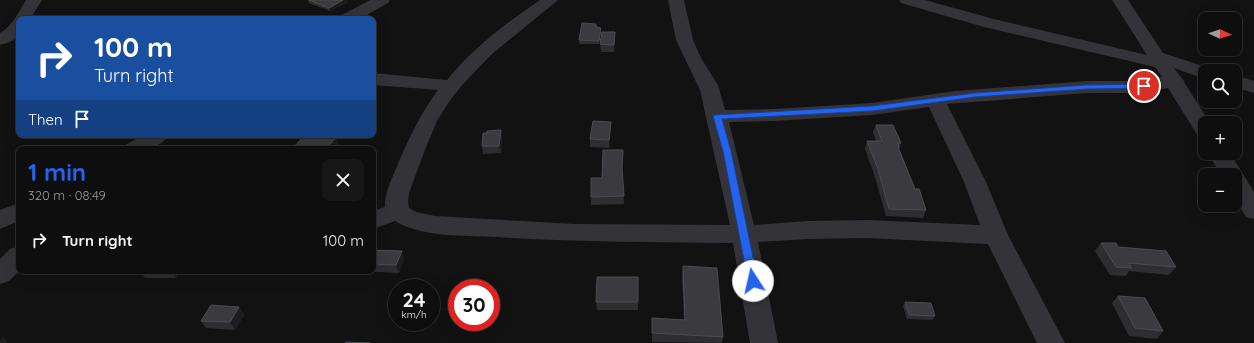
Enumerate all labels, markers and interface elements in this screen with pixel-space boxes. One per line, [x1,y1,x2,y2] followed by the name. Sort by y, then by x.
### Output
[1198,12,1242,56] north arrow
[1198,12,1242,212] map controls
[94,29,173,64] text: 100 m
[28,32,80,84] icon: right
[94,64,174,87] text: Turn right
[1198,64,1242,108] button: search
[1127,69,1161,103] pin
[1133,75,1155,97] icon: arrive
[71,108,93,130] icon: arrive
[28,110,63,129] text: Then
[1198,116,1242,160] button: +
[28,157,86,187] text: 1 min
[322,159,364,201] button: close
[1198,168,1242,212] button: −
[28,187,106,203] text: 320 m · 08:49
[28,229,50,251] icon: right
[62,231,133,250] text: Turn right
[323,231,364,250] text: 100 m
[732,260,774,302] position arrow
[448,279,500,331] speed limit sign: 30
[402,287,426,312] text: 24
[401,308,427,321] text: km/h

